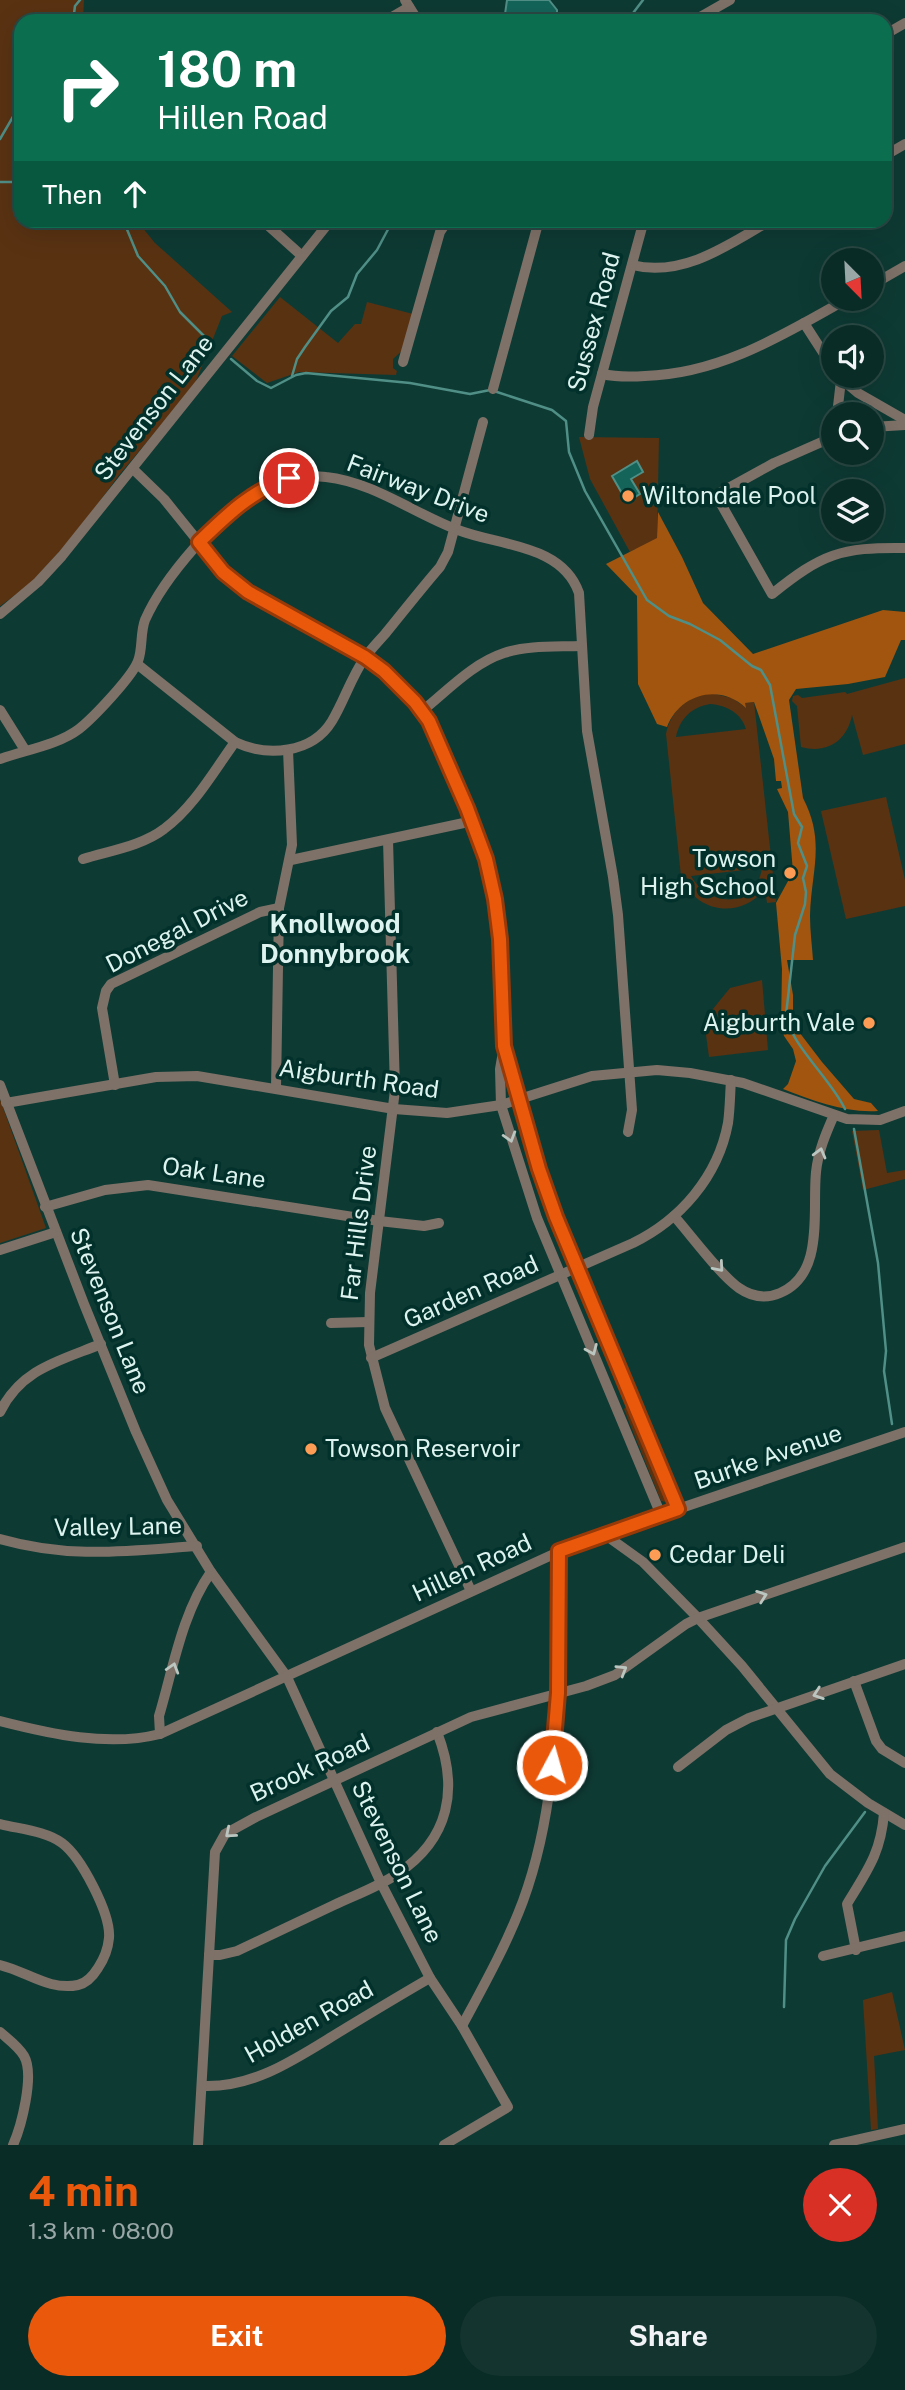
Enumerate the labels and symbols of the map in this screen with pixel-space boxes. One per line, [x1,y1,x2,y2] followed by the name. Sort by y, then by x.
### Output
[821,248,884,312] north arrow
[561,249,625,395] street label: Sussex Road
[88,329,219,486] street label: Stevenson Lane
[259,448,319,508] pin
[343,448,494,528] street label: Fairway Drive
[642,481,817,509] place label: Wiltondale Pool
[620,488,636,504] marker: Wiltondale Pool
[640,844,776,900] place label: Towson High School
[782,865,798,881] marker: Towson High School
[101,882,252,978] street label: Donegal Drive
[260,908,410,969] district label: Knollwood Donnybrook
[703,1008,855,1036] place label: Aigburth Vale
[861,1015,877,1031] marker: Aigburth Vale
[277,1053,441,1103] street label: Aigburth Road
[502,1131,517,1143] one-way arrow
[335,1144,381,1302] street label: Far Hills Drive
[812,1147,826,1159] one-way arrow
[161,1151,268,1193] street label: Oak Lane
[65,1223,157,1398] street label: Stevenson Lane
[399,1249,542,1333] street label: Garden Road
[711,1259,723,1272] one-way arrow
[583,1343,597,1355] one-way arrow
[690,1418,845,1494] street label: Burke Avenue
[325,1434,521,1462] place label: Towson Reservoir
[303,1441,319,1457] marker: Towson Reservoir
[54,1511,182,1541] street label: Valley Lane
[408,1527,536,1607] street label: Hillen Road
[669,1540,785,1568] place label: Cedar Deli
[647,1547,663,1563] marker: Cedar Deli
[756,1590,768,1604] one-way arrow
[165,1662,180,1674] one-way arrow
[614,1666,627,1679] one-way arrow
[812,1686,824,1700] one-way arrow
[245,1727,374,1807] street label: Brook Road
[515,1728,589,1802] position arrow
[347,1776,449,1947] street label: Stevenson Lane
[225,1824,238,1837] one-way arrow
[239,1974,378,2068] street label: Holden Road

